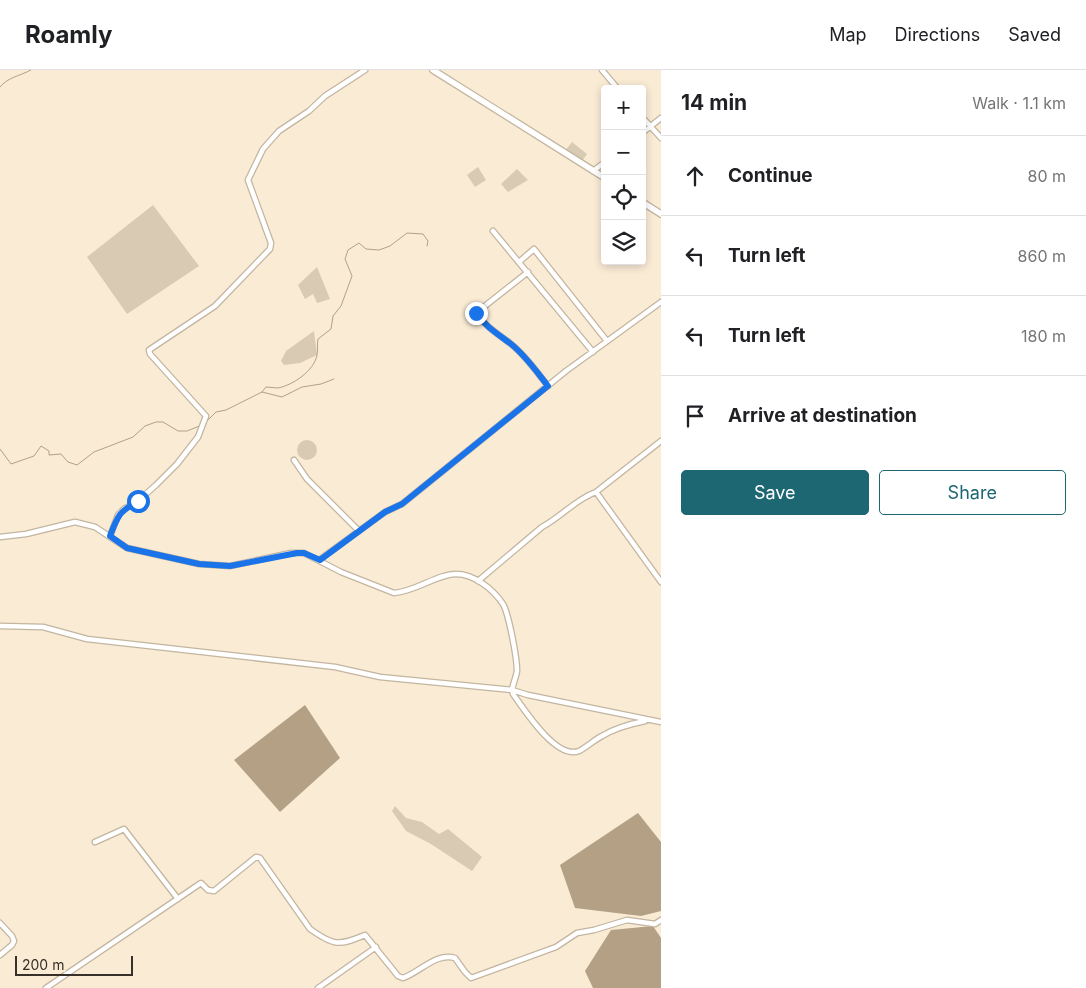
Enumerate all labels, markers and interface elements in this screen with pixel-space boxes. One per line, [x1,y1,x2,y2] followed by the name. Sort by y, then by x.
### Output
[25,20,112,49] text: Roamly
[829,24,867,45] text: Map
[895,24,980,45] text: Directions
[1008,24,1061,45] text: Saved
[601,85,646,265] map controls
[601,85,646,130] button: +
[681,90,747,115] text: 14 min
[972,93,1066,113] text: Walk · 1.1 km
[601,130,646,175] button: −
[681,162,709,190] icon: ahead
[728,164,813,187] text: Continue
[1027,166,1066,186] text: 80 m
[601,175,646,220] button: locate
[601,220,646,265] button: layers
[681,242,709,270] icon: left
[728,244,806,267] text: Turn left
[1018,246,1066,266] text: 860 m
[465,302,488,325] route end
[681,322,709,350] icon: left
[728,324,806,347] text: Turn left
[1021,326,1066,346] text: 180 m
[681,402,709,430] icon: arrive
[728,404,917,427] text: Arrive at destination
[681,470,869,515] button: Save
[879,470,1066,515] button: Share
[127,490,150,513] route start
[15,953,132,976] scale bar
[22,956,64,973] text: 200 m

